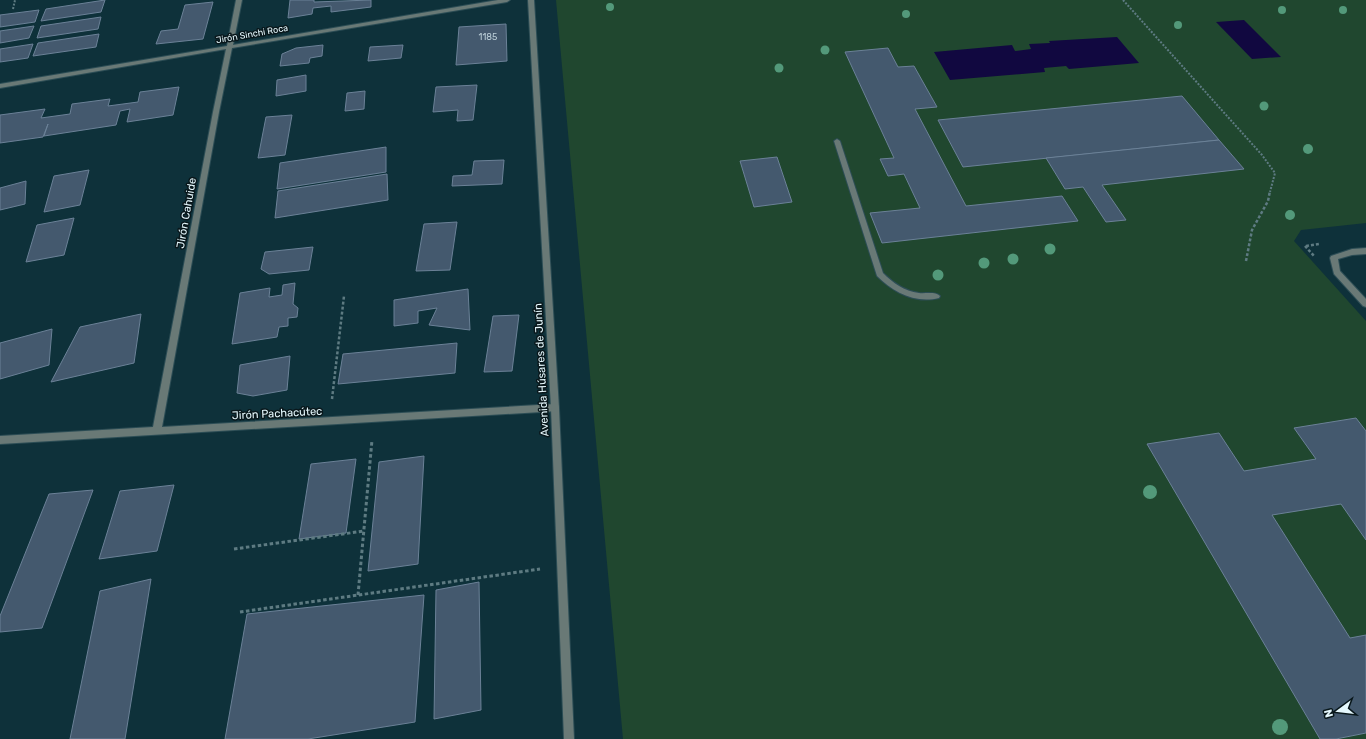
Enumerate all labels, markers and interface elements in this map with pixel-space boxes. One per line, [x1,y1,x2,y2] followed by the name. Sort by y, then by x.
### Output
[215,23,289,45] street label: Jirón Sinchi Roca
[479,32,497,42] house number: 1185
[174,177,199,249] street label: Jirón Cahuide
[532,303,551,437] street label: Avenida Húsares de Junín
[232,405,323,422] street label: Jirón Pachacútec
[1318,691,1358,731] north arrow
[1321,708,1336,719] text: N

